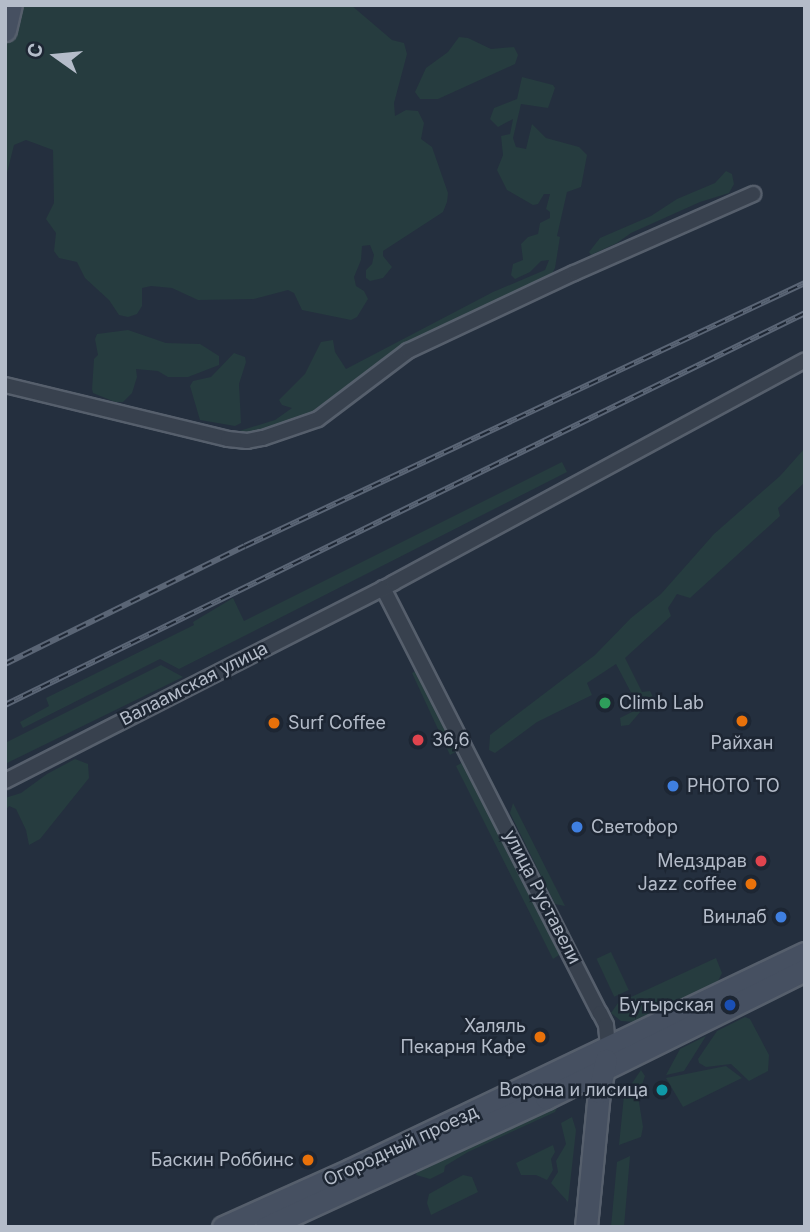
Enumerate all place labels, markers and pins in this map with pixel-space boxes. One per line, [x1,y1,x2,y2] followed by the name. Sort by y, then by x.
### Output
[619,692,704,714] place label: Climb Lab
[597,695,613,711] marker: Climb Lab
[288,712,386,734] place label: Surf Coffee
[734,713,750,729] marker: Райхан
[266,715,282,731] marker: Surf Coffee
[432,729,470,751] place label: 36,6
[410,732,426,748] marker: 36,6
[711,732,773,754] place label: Райхан
[687,775,780,797] place label: PHOTO TO
[665,778,681,794] marker: PHOTO TO
[591,816,678,838] place label: Светофор
[569,819,585,835] marker: Светофор
[657,850,747,872] place label: Медздрав
[753,853,769,869] marker: Медздрав
[638,873,737,895] place label: Jazz coffee
[743,876,759,892] marker: Jazz coffee
[703,906,767,928] place label: Винлаб
[773,909,789,925] marker: Винлаб
[619,994,714,1016] place label: Бутырская
[720,995,740,1015] marker: Бутырская
[400,1016,526,1058] place label: Халяль Пекарня Кафе
[532,1029,548,1045] marker: Халяль Пекарня Кафе
[499,1079,648,1101] place label: Ворона и лисица
[654,1082,670,1098] marker: Ворона и лисица
[151,1149,294,1171] place label: Баскин Роббинс
[300,1152,316,1168] marker: Баскин Роббинс

